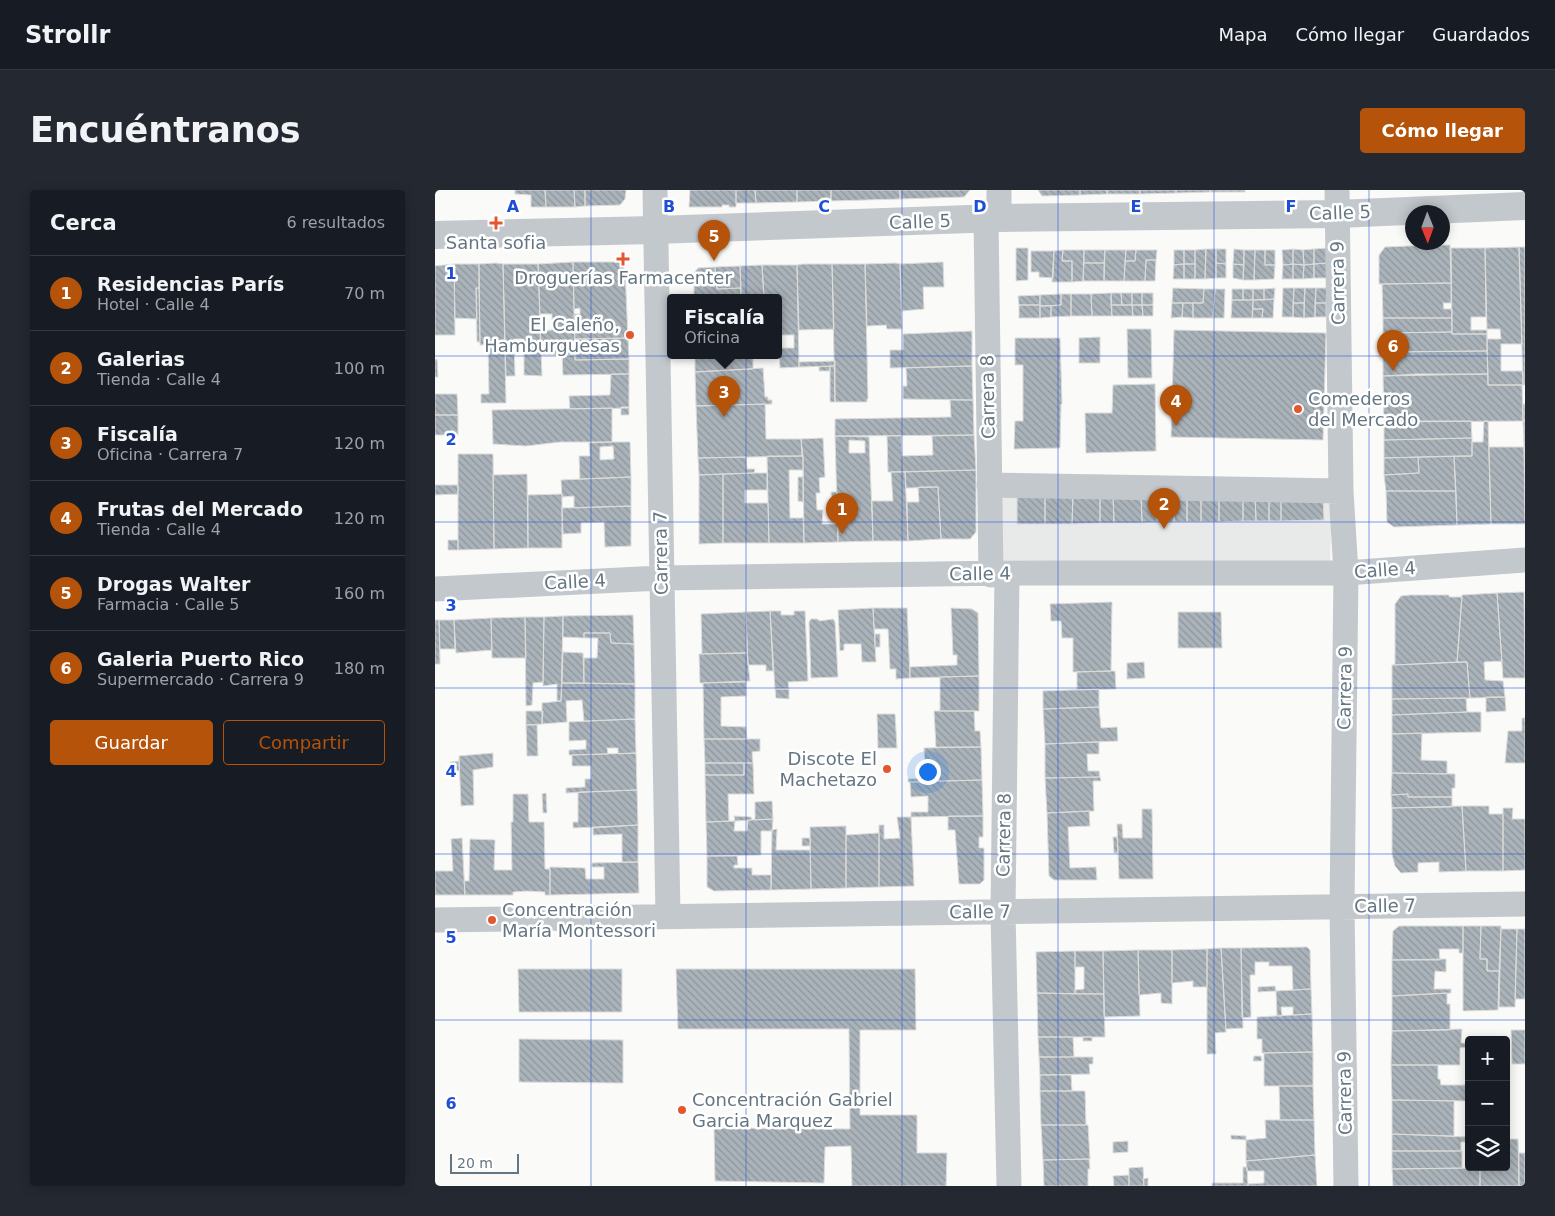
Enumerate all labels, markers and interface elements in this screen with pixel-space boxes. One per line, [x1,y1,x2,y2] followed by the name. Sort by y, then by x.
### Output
[25,21,110,49] text: Strollr
[1218,24,1267,45] text: Mapa
[1295,24,1404,45] text: Cómo llegar
[1432,24,1530,45] text: Guardados
[1360,108,1525,153] button: Cómo llegar
[30,110,301,150] text: Encuéntranos
[507,197,520,216] text: A
[663,197,675,216] text: B
[818,197,830,216] text: C
[973,197,987,216] text: D
[1131,197,1141,216] text: E
[1286,197,1296,216] text: F
[1309,201,1371,224] street label: Calle 5
[1405,205,1450,250] north arrow
[889,210,951,233] street label: Calle 5
[50,211,117,235] text: Cerca
[286,213,385,232] text: 6 resultados
[489,216,503,230] marker: Santa sofia
[698,220,730,261] pin: 5
[446,232,546,253] place label: Santa sofia
[1326,241,1349,325] street label: Carrera 9
[617,253,629,265] marker: Droguerías Farmacenter
[445,264,457,283] text: 1
[514,267,732,288] place label: Droguerías Farmacenter
[97,273,284,295] text: Residencias París
[60,284,72,303] text: 1
[344,284,385,303] text: 70 m
[667,294,782,359] popup
[97,295,210,314] text: Hotel · Calle 4
[684,306,765,328] text: Fiscalía
[484,314,620,356] place label: El Caleño, Hamburguesas
[684,328,740,347] text: Oficina
[624,329,636,341] marker: El Caleño, Hamburguesas
[1377,330,1409,371] pin: 6
[97,348,185,370] text: Galerias
[976,355,999,439] street label: Carrera 8
[60,359,72,378] text: 2
[334,359,385,378] text: 100 m
[97,370,221,389] text: Tienda · Calle 4
[708,376,740,417] pin: 3
[1160,385,1192,426] pin: 4
[1308,388,1418,430] place label: Comederos del Mercado
[1292,403,1304,415] marker: Comederos del Mercado
[97,423,178,445] text: Fiscalía
[445,430,457,449] text: 2
[60,434,72,453] text: 3
[334,434,385,453] text: 120 m
[97,445,243,464] text: Oficina · Carrera 7
[1148,488,1180,529] pin: 2
[826,493,858,534] pin: 1
[97,498,303,520] text: Frutas del Mercado
[60,509,72,528] text: 4
[334,509,385,528] text: 120 m
[649,511,672,595] street label: Carrera 7
[97,520,221,539] text: Tienda · Calle 4
[1353,557,1417,582] street label: Calle 4
[949,562,1011,585] street label: Calle 4
[544,569,606,594] street label: Calle 4
[97,573,251,595] text: Drogas Walter
[60,584,72,603] text: 5
[334,584,385,603] text: 160 m
[97,595,240,614] text: Farmacia · Calle 5
[445,596,457,615] text: 3
[1333,646,1356,730] street label: Carrera 9
[97,648,304,670] text: Galeria Puerto Rico
[60,659,72,678] text: 6
[334,659,385,678] text: 180 m
[97,670,304,689] text: Supermercado · Carrera 9
[50,720,213,765] button: Guardar
[223,720,385,765] button: Compartir
[780,748,877,790] place label: Discote El Machetazo
[915,759,941,785] your location
[445,762,457,781] text: 4
[881,763,893,775] marker: Discote El Machetazo
[992,793,1015,877] street label: Carrera 8
[1354,894,1416,917] street label: Calle 7
[502,899,656,941] place label: Concentración María Montessori
[949,900,1011,923] street label: Calle 7
[486,914,498,926] marker: Concentración María Montessori
[445,928,457,947] text: 5
[1465,1036,1510,1171] map controls
[1465,1036,1510,1081] button: +
[1333,1051,1356,1135] street label: Carrera 9
[1465,1081,1510,1126] button: −
[692,1089,893,1131] place label: Concentración Gabriel Garcia Marquez
[445,1094,457,1113] text: 6
[676,1104,688,1116] marker: Concentración Gabriel Garcia Marquez
[1465,1126,1510,1171] button: layers
[450,1151,519,1174] scale bar
[457,1155,493,1171] text: 20 m

